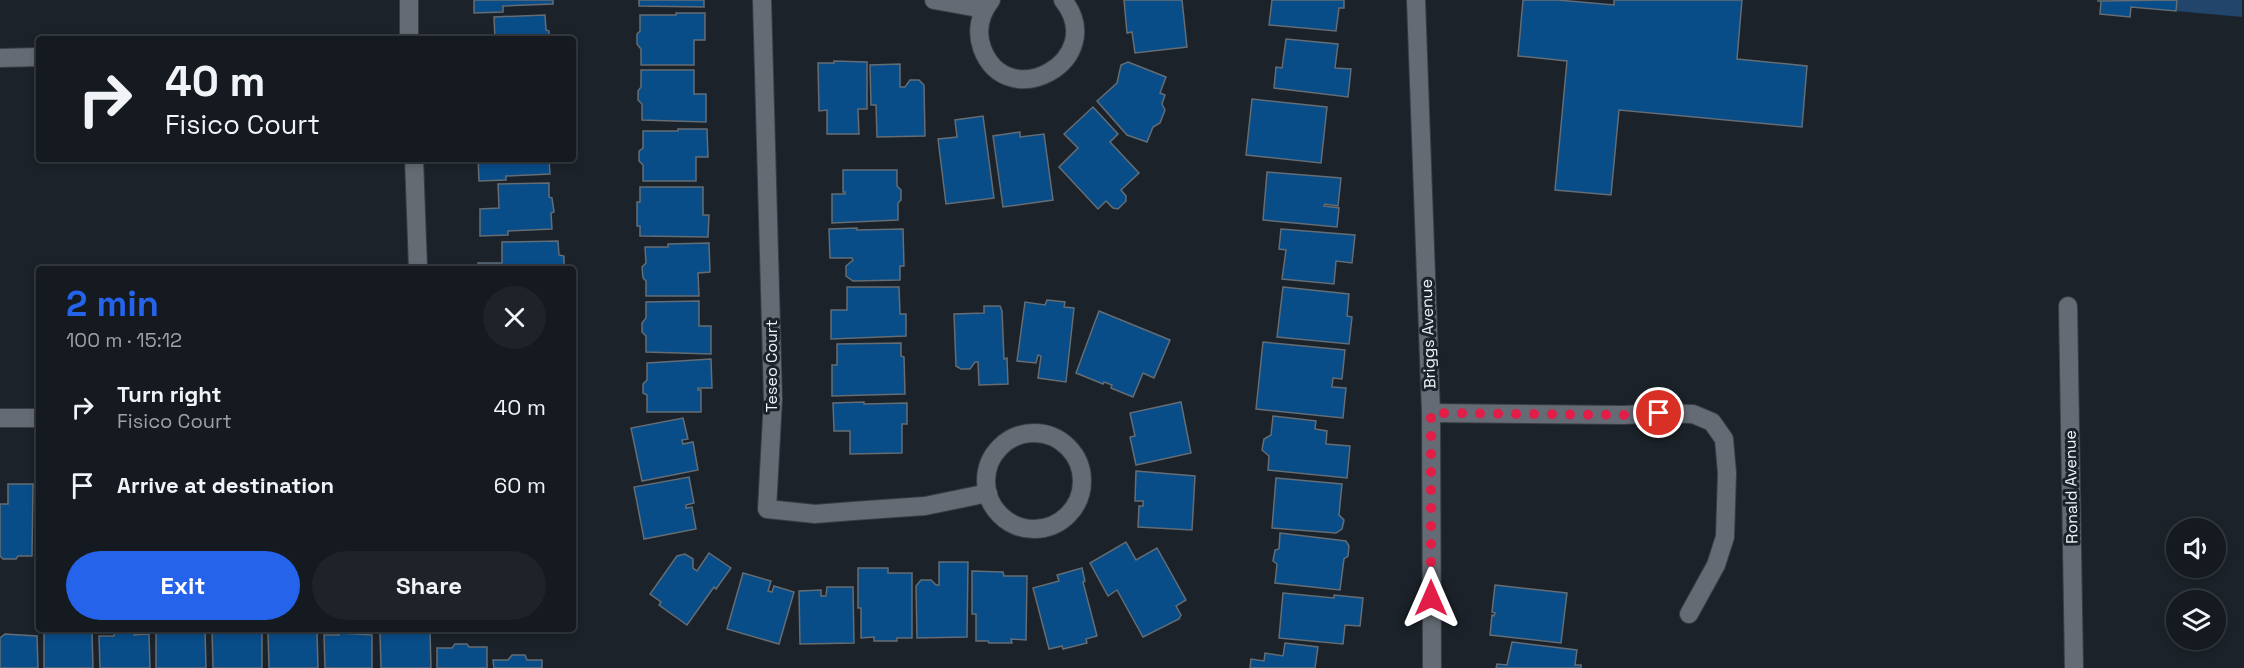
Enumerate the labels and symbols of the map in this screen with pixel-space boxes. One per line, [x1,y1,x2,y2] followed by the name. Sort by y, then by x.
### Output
[1416,279,1440,389] street label: Briggs Avenue
[761,320,782,412] street label: Teseo Court
[1633,387,1684,438] pin
[2060,430,2082,544] street label: Ronald Avenue
[1399,566,1463,630] position arrow

